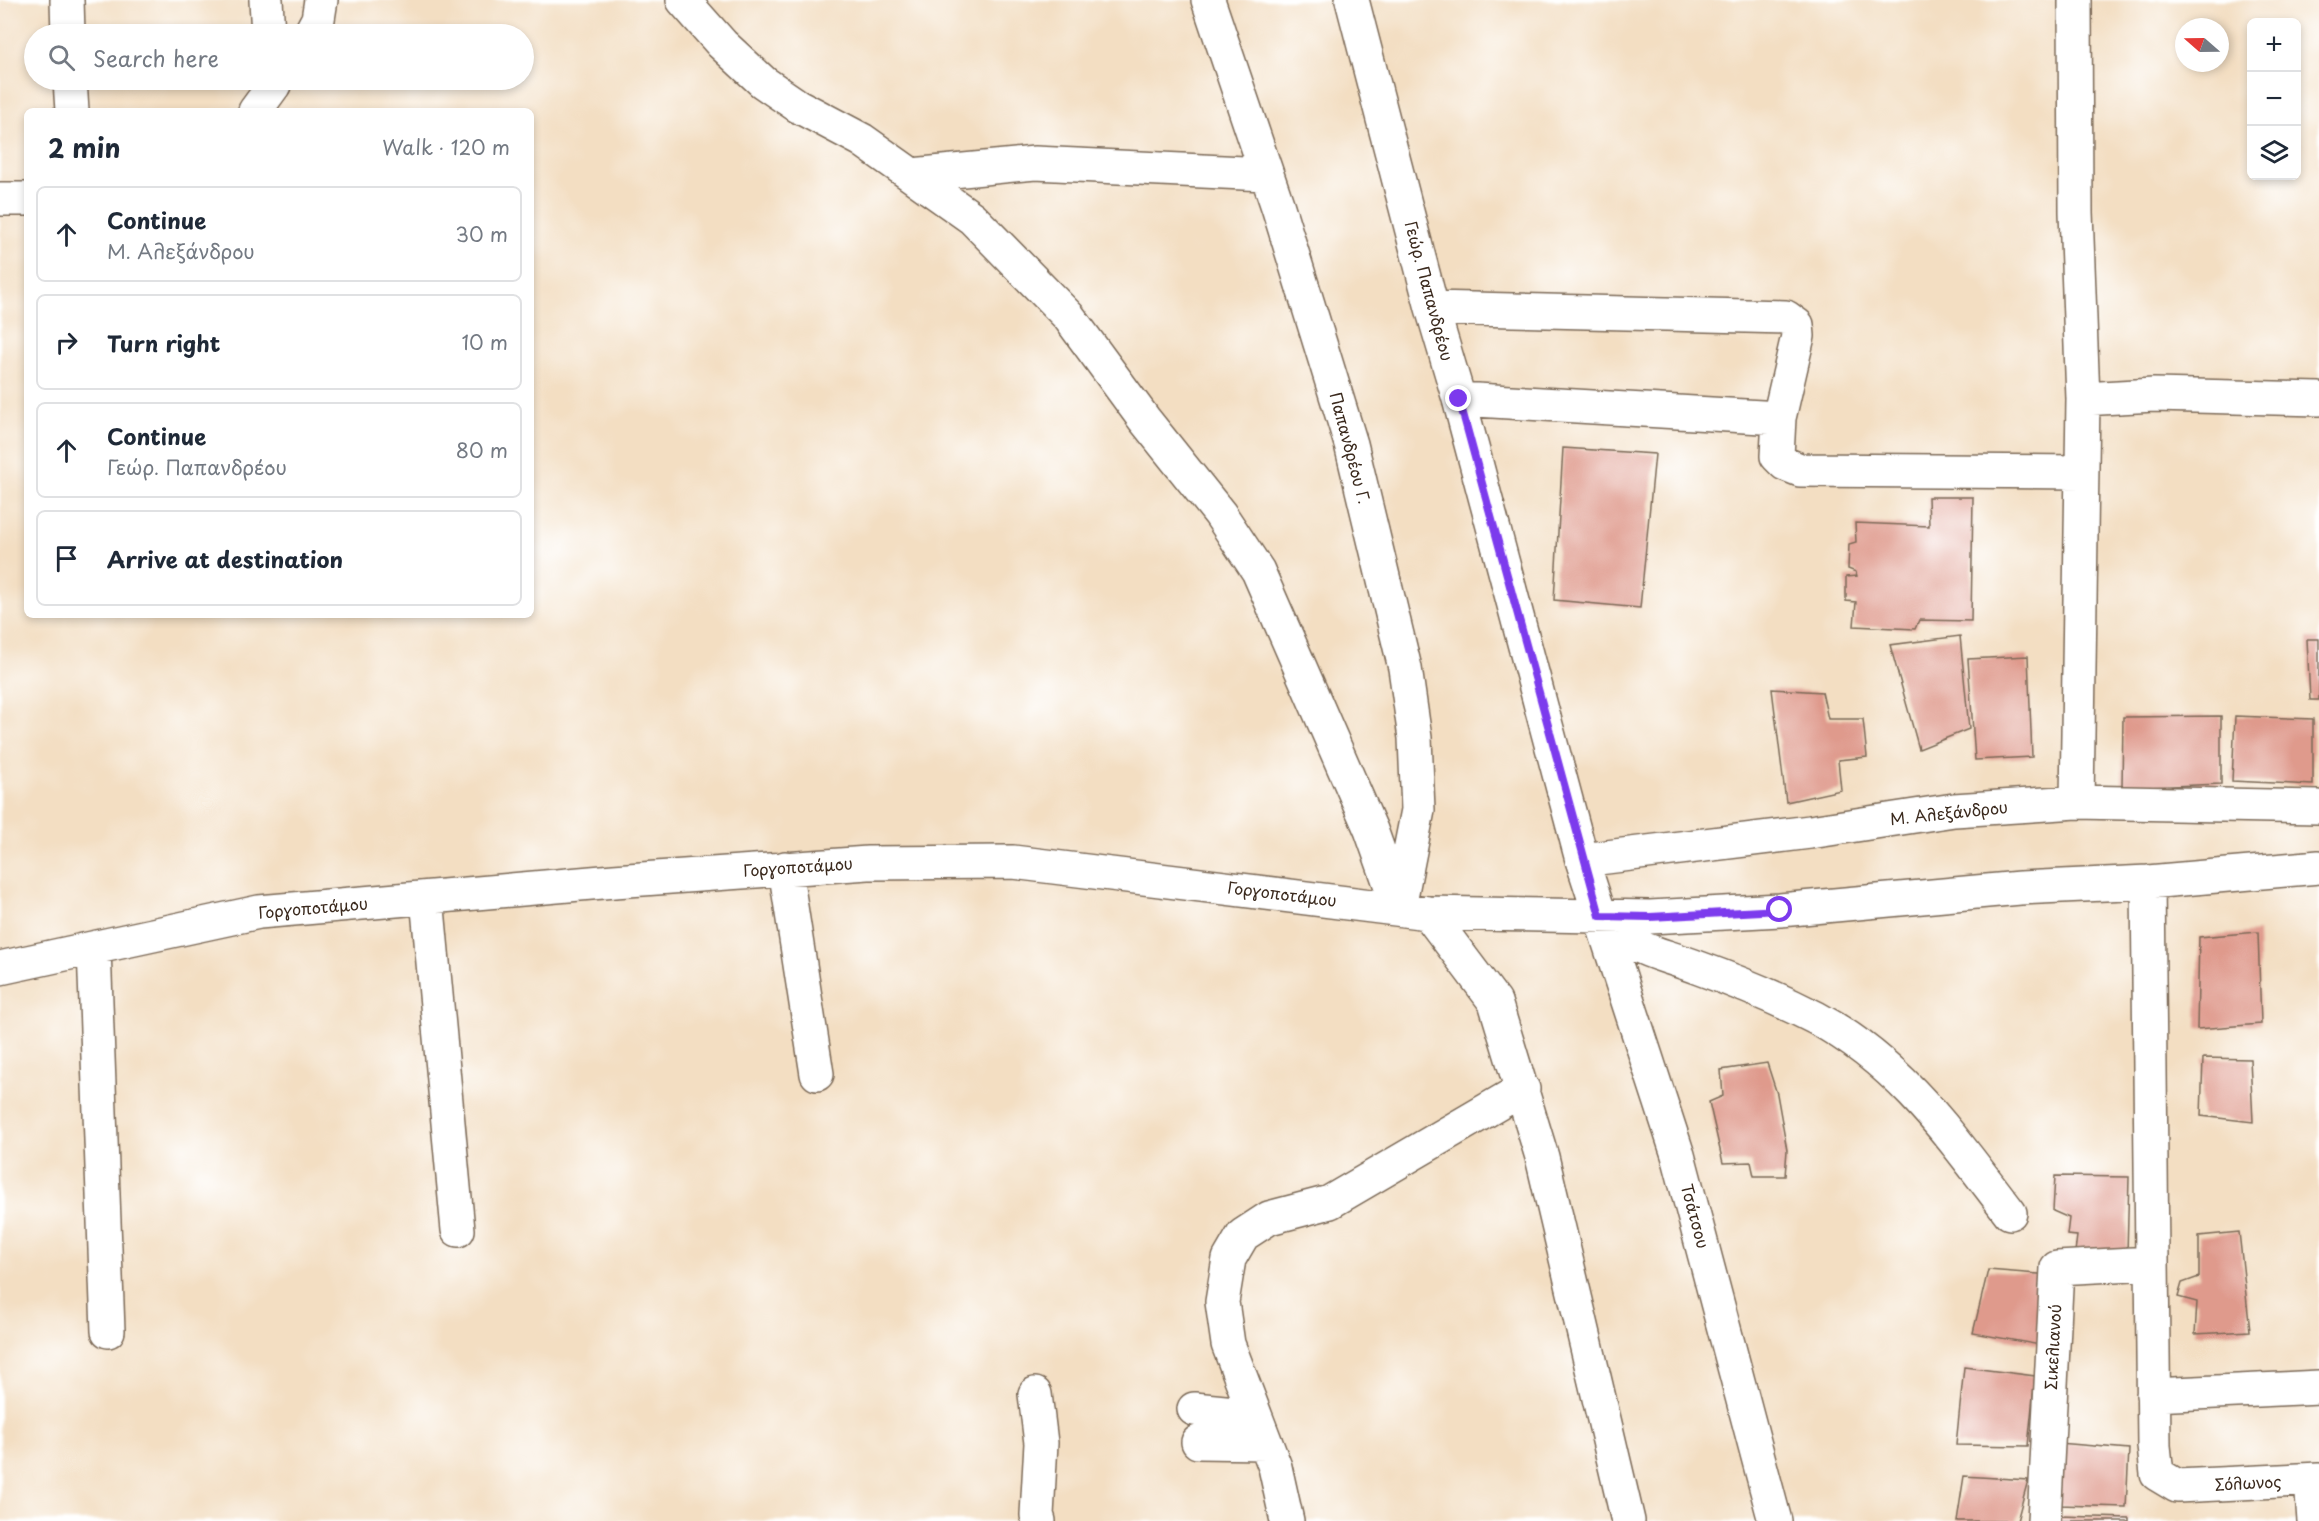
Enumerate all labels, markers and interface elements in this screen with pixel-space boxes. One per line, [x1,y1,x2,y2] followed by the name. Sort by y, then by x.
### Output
[2175,18,2229,72] north arrow
[2247,18,2301,180] map controls
[2247,18,2301,72] button: +
[24,24,534,90] search box
[45,41,78,74] icon: search
[93,41,219,74] text: Search here
[2247,72,2301,126] button: −
[2247,126,2301,180] button: layers
[48,128,121,167] text: 2 min
[382,132,510,162] text: Walk · 120 m
[107,203,206,236] text: Continue
[50,218,83,251] icon: ahead
[1400,218,1460,363] street label: Γεώρ. Παπανδρέου
[455,219,508,249] text: 30 m
[107,236,255,266] text: Μ. Αλεξάνδρου
[50,326,83,359] icon: right
[107,326,220,359] text: Turn right
[461,327,508,357] text: 10 m
[1445,385,1471,411] route end
[1325,389,1377,506] street label: Παπανδρέου Γ.
[107,419,206,452] text: Continue
[50,434,83,467] icon: ahead
[456,435,508,465] text: 80 m
[107,452,287,482] text: Γεώρ. Παπανδρέου
[50,542,83,575] icon: arrive
[107,542,343,575] text: Arrive at destination
[1889,794,2009,830] street label: Μ. Αλεξάνδρου
[742,850,854,882] street label: Γοργοποτάμου
[1226,874,1338,912] street label: Γοργοποτάμου
[257,890,369,924] street label: Γοργοποτάμου
[1766,896,1792,922] route start
[1676,1181,1716,1251] street label: Τσάτσου
[2038,1303,2066,1390] street label: Σικελιανού
[2214,1468,2282,1496] street label: Σόλωνος

